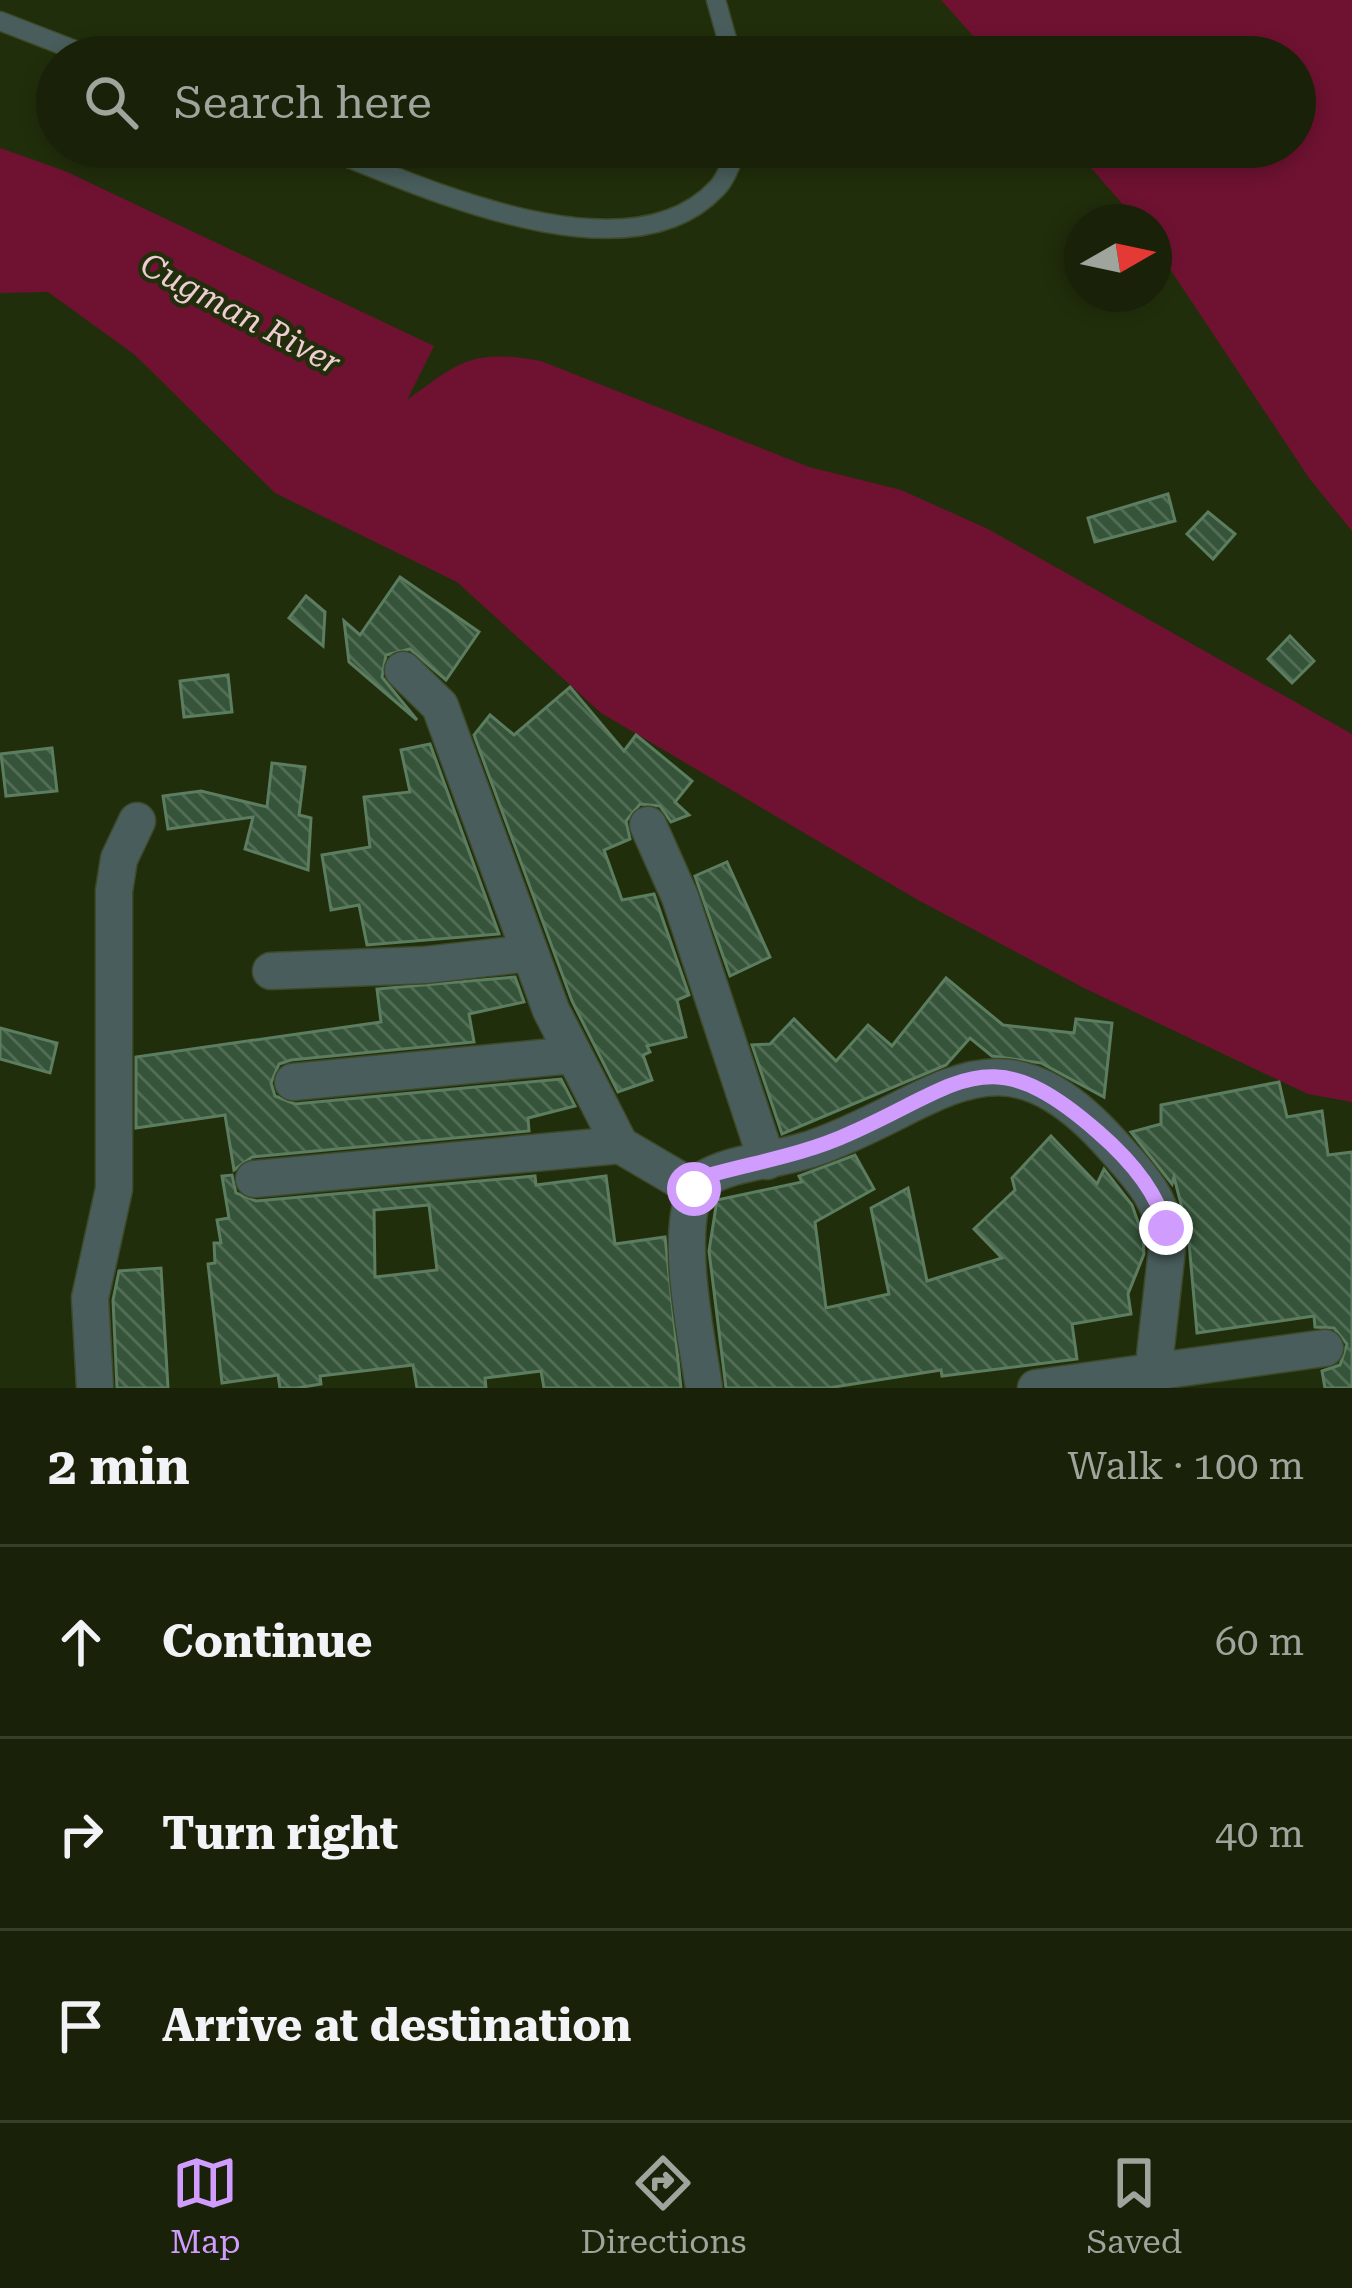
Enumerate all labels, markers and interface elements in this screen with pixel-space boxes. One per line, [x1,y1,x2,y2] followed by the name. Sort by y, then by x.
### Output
[36,36,1316,168] search box
[78,69,144,135] icon: search
[174,76,432,129] text: Search here
[1064,204,1172,312] north arrow
[134,244,348,383] water label: Cugman River
[667,1162,721,1216] route start
[1139,1201,1193,1255] route end
[48,1437,190,1496] text: 2 min
[1068,1443,1304,1489] text: Walk · 100 m
[48,1609,114,1675] icon: ahead
[162,1615,373,1668] text: Continue
[1215,1619,1304,1665] text: 60 m
[48,1801,114,1867] icon: right
[162,1807,398,1860] text: Turn right
[1215,1811,1304,1857] text: 40 m
[48,1993,114,2059] icon: arrive
[162,1999,631,2052] text: Arrive at destination
[170,2150,241,2261] tab: Map
[580,2150,746,2261] tab: Directions
[1086,2150,1182,2261] tab: Saved

